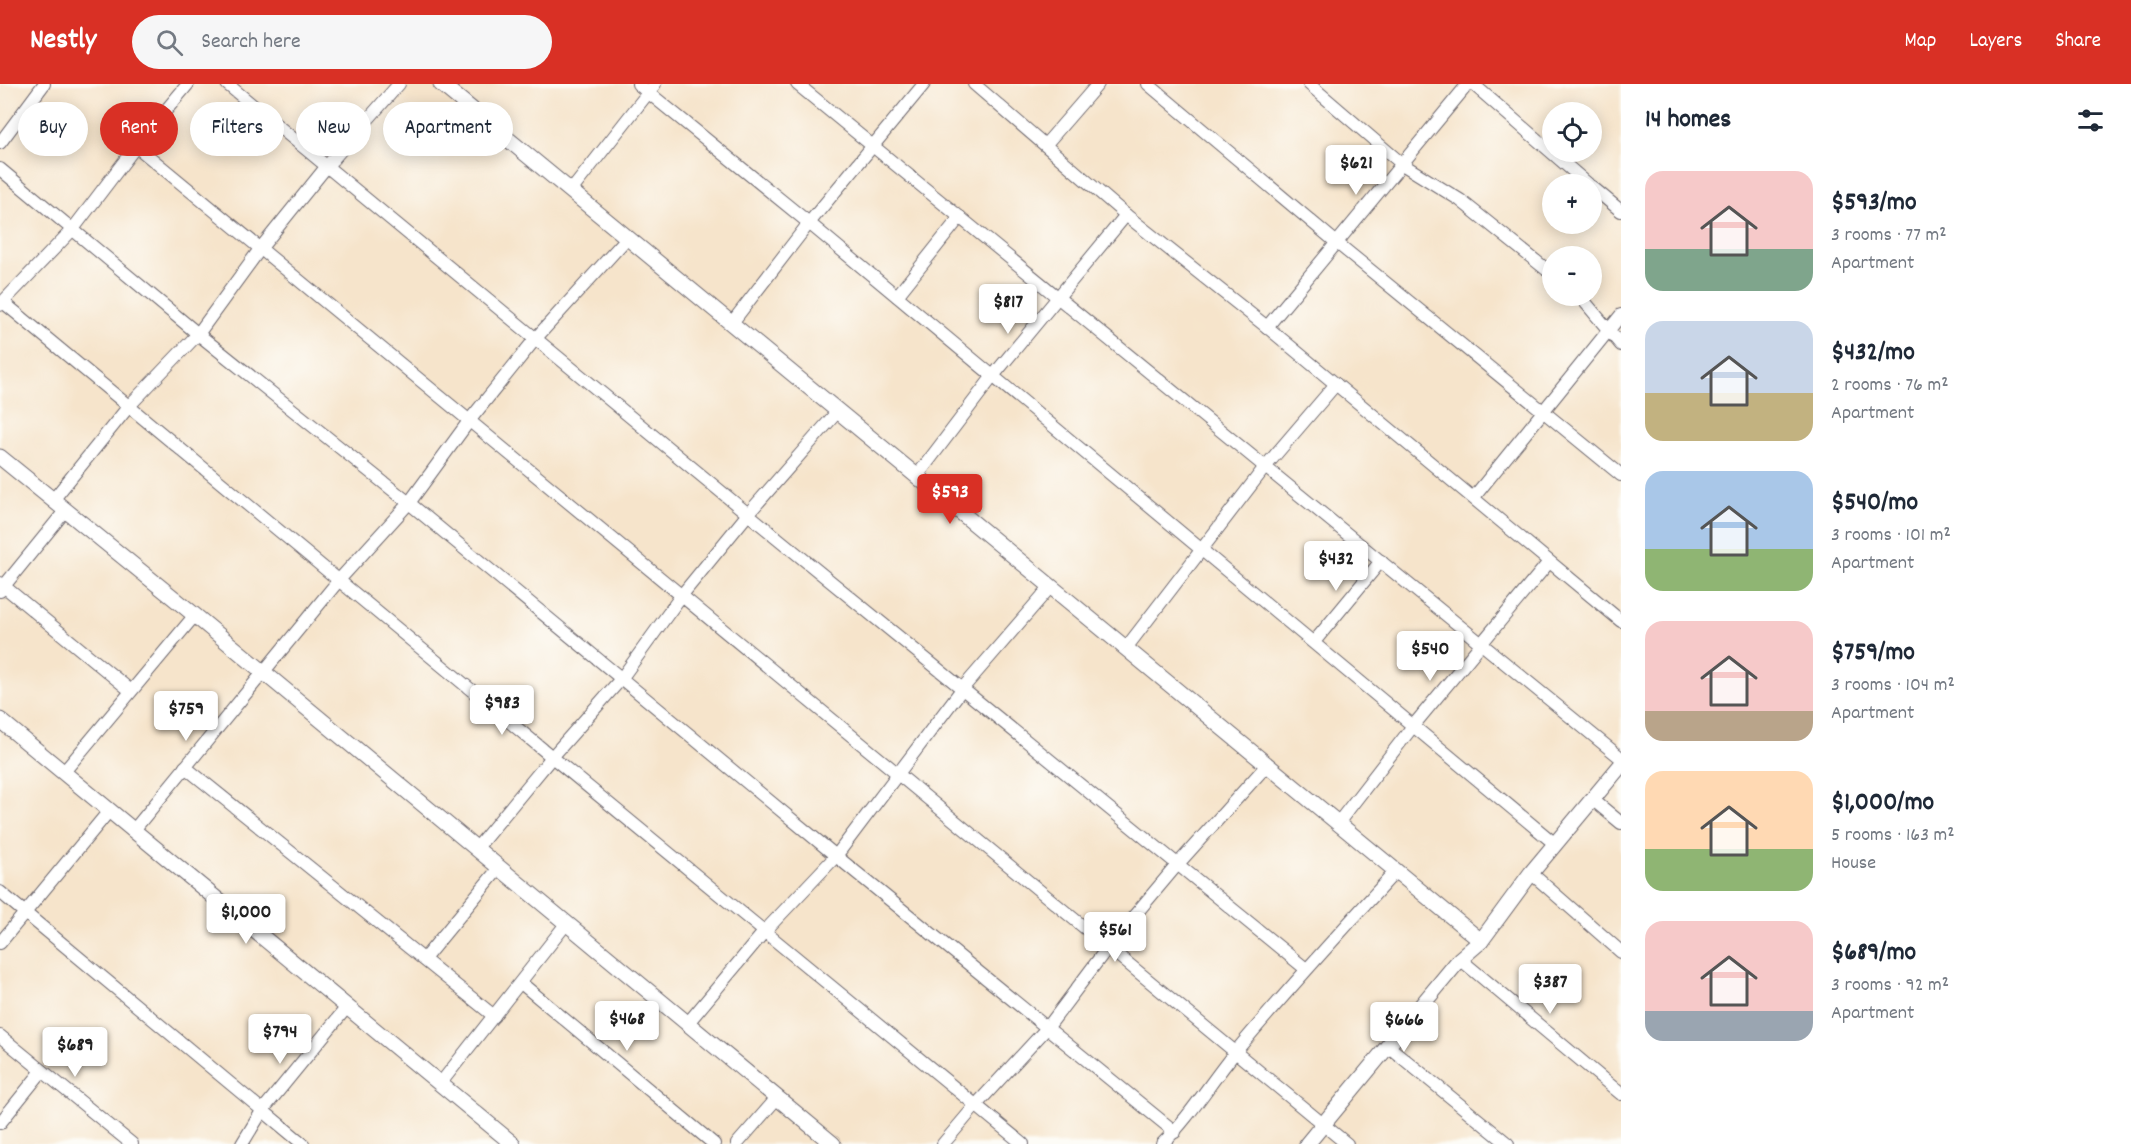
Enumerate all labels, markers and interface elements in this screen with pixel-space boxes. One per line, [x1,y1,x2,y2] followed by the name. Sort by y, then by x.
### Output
[132,15,552,69] search box
[30,22,96,62] text: Nestly
[153,26,186,59] icon: search
[201,27,301,58] text: Search here
[1905,27,1936,57] text: Map
[1969,27,2022,57] text: Layers
[2055,27,2101,57] text: Share
[18,102,88,156] chip: Buy
[100,102,178,156] chip: Rent
[190,102,284,156] chip: Filters
[296,102,371,156] chip: New
[383,102,513,156] chip: Apartment
[1542,102,1602,306] map controls
[1542,102,1602,162] button: locate
[1645,102,1731,139] text: 14 homes
[2074,104,2107,137] icon: filters
[1320,145,1392,196] pin: $621
[1339,150,1373,178] text: $621
[1542,174,1602,234] button: +
[1831,185,1917,222] text: $593/mo
[1693,195,1765,267] icon: home
[1831,222,1947,250] text: 3 rooms · 77 m²
[1542,246,1602,306] button: −
[1831,250,1914,278] text: Apartment
[972,284,1044,335] pin: $817
[993,289,1023,317] text: $817
[1831,335,1915,372] text: $432/mo
[1693,345,1765,417] icon: home
[1831,372,1949,400] text: 2 rooms · 76 m²
[1831,400,1914,428] text: Apartment
[914,474,986,525] pin: $593
[931,479,969,507] text: $593
[1831,485,1918,522] text: $540/mo
[1693,495,1765,567] icon: home
[1831,522,1951,550] text: 3 rooms · 101 m²
[1300,541,1372,592] pin: $432
[1318,546,1354,574] text: $432
[1831,550,1914,578] text: Apartment
[1394,631,1466,682] pin: $540
[1831,635,1915,672] text: $759/mo
[1411,636,1449,664] text: $540
[1693,645,1765,717] icon: home
[1831,672,1955,700] text: 3 rooms · 104 m²
[466,685,538,736] pin: $983
[484,690,520,718] text: $983
[150,691,222,742] pin: $759
[168,696,204,724] text: $759
[1831,700,1914,728] text: Apartment
[1831,785,1934,822] text: $1,000/mo
[1693,795,1765,867] icon: home
[1831,822,1955,850] text: 5 rooms · 163 m²
[1831,850,1876,878] text: House
[197,894,295,945] pin: $1,000
[220,899,272,927] text: $1,000
[1079,912,1151,963] pin: $561
[1098,917,1132,945] text: $561
[1831,935,1916,972] text: $689/mo
[1693,945,1765,1017] icon: home
[1514,964,1586,1015] pin: $387
[1533,969,1567,997] text: $387
[1831,972,1949,1000] text: 3 rooms · 92 m²
[1831,1000,1914,1028] text: Apartment
[591,1001,663,1052] pin: $468
[1368,1002,1440,1053] pin: $666
[609,1006,645,1034] text: $468
[1384,1007,1424,1035] text: $666
[244,1014,316,1065] pin: $794
[262,1019,298,1047] text: $794
[39,1027,111,1078] pin: $689
[56,1032,94,1060] text: $689

